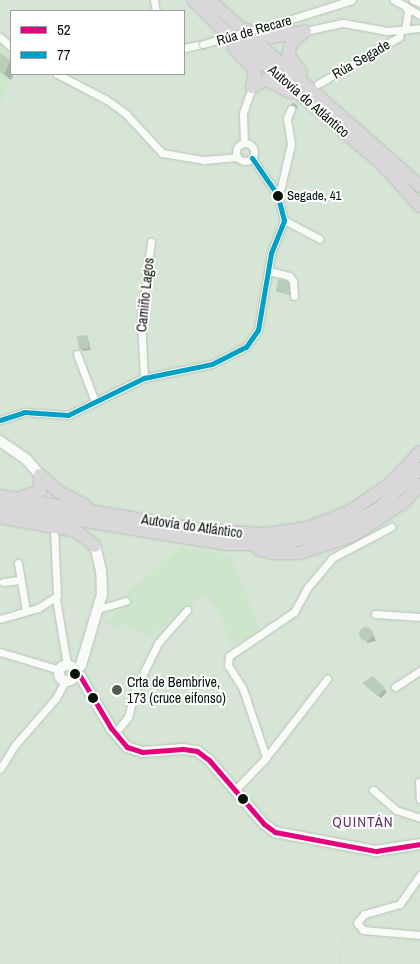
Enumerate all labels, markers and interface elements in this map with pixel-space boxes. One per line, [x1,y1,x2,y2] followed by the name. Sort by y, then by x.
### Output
[10,10,185,75] legend
[215,11,293,49] street label: Rúa de Recare
[57,19,71,40] text: 52
[329,36,393,82] street label: Rúa Segade
[57,44,71,65] text: 77
[265,61,353,141] street label: Autovía do Atlántico
[287,188,342,204] place label: Segade, 41
[273,191,283,201] marker: Segade, 41
[133,257,157,333] street label: Camiño Lagos
[140,511,244,541] street label: Autovía do Atlántico
[70,669,80,679] unlabelled marker
[127,674,226,706] place label: Crta de Bembrive, 173 (cruce eifonso)
[111,684,123,696] marker: Crta de Bembrive, 173 (cruce eifonso)
[88,693,98,703] unlabelled marker
[238,794,248,804] unlabelled marker
[331,813,395,831] district label: QUINTÁN

